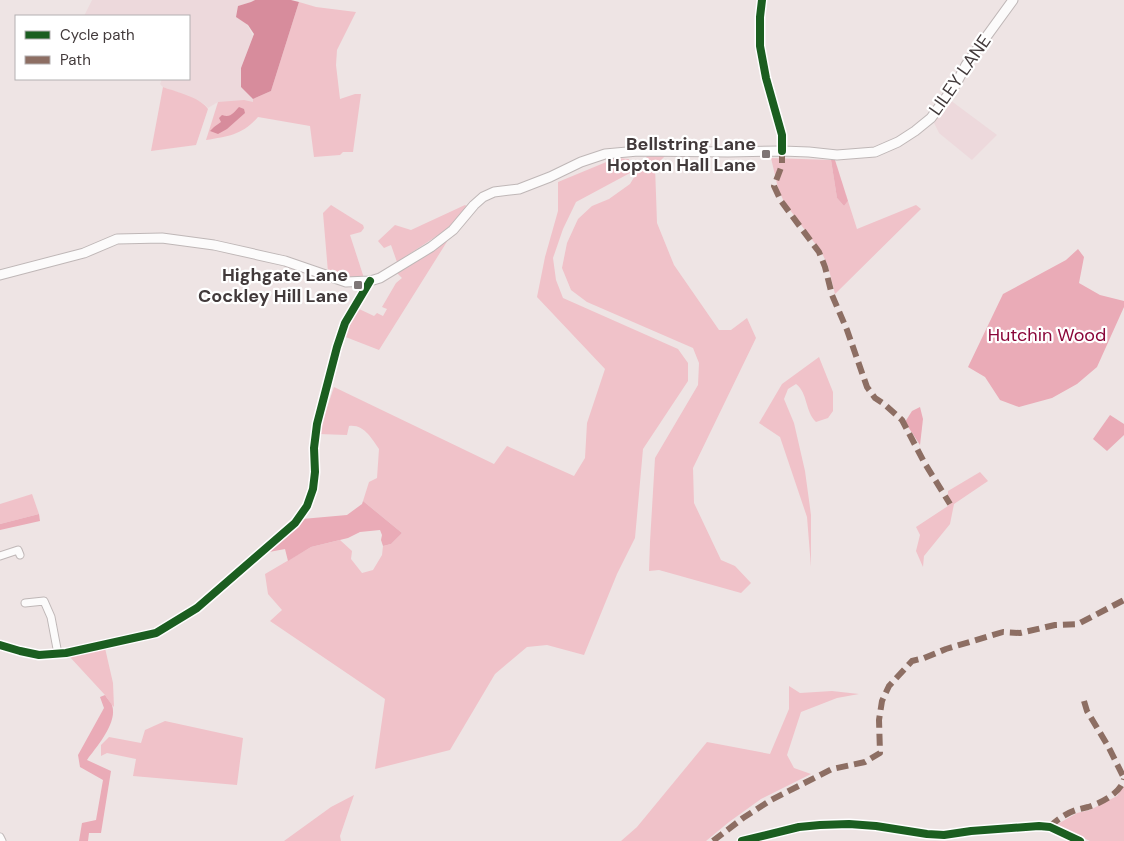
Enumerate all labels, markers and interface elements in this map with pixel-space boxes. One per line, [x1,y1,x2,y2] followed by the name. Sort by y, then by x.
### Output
[15,15,190,80] legend
[60,25,135,45] text: Cycle path
[924,30,996,120] street label: LILEY LANE
[60,50,91,70] text: Path
[607,132,756,177] place label: Bellstring Lane Hopton Hall Lane
[760,148,772,160] marker: Bellstring Lane Hopton Hall Lane
[198,263,348,308] place label: Highgate Lane Cockley Hill Lane
[352,279,364,291] marker: Highgate Lane Cockley Hill Lane
[988,323,1106,347] park label: Hutchin Wood

